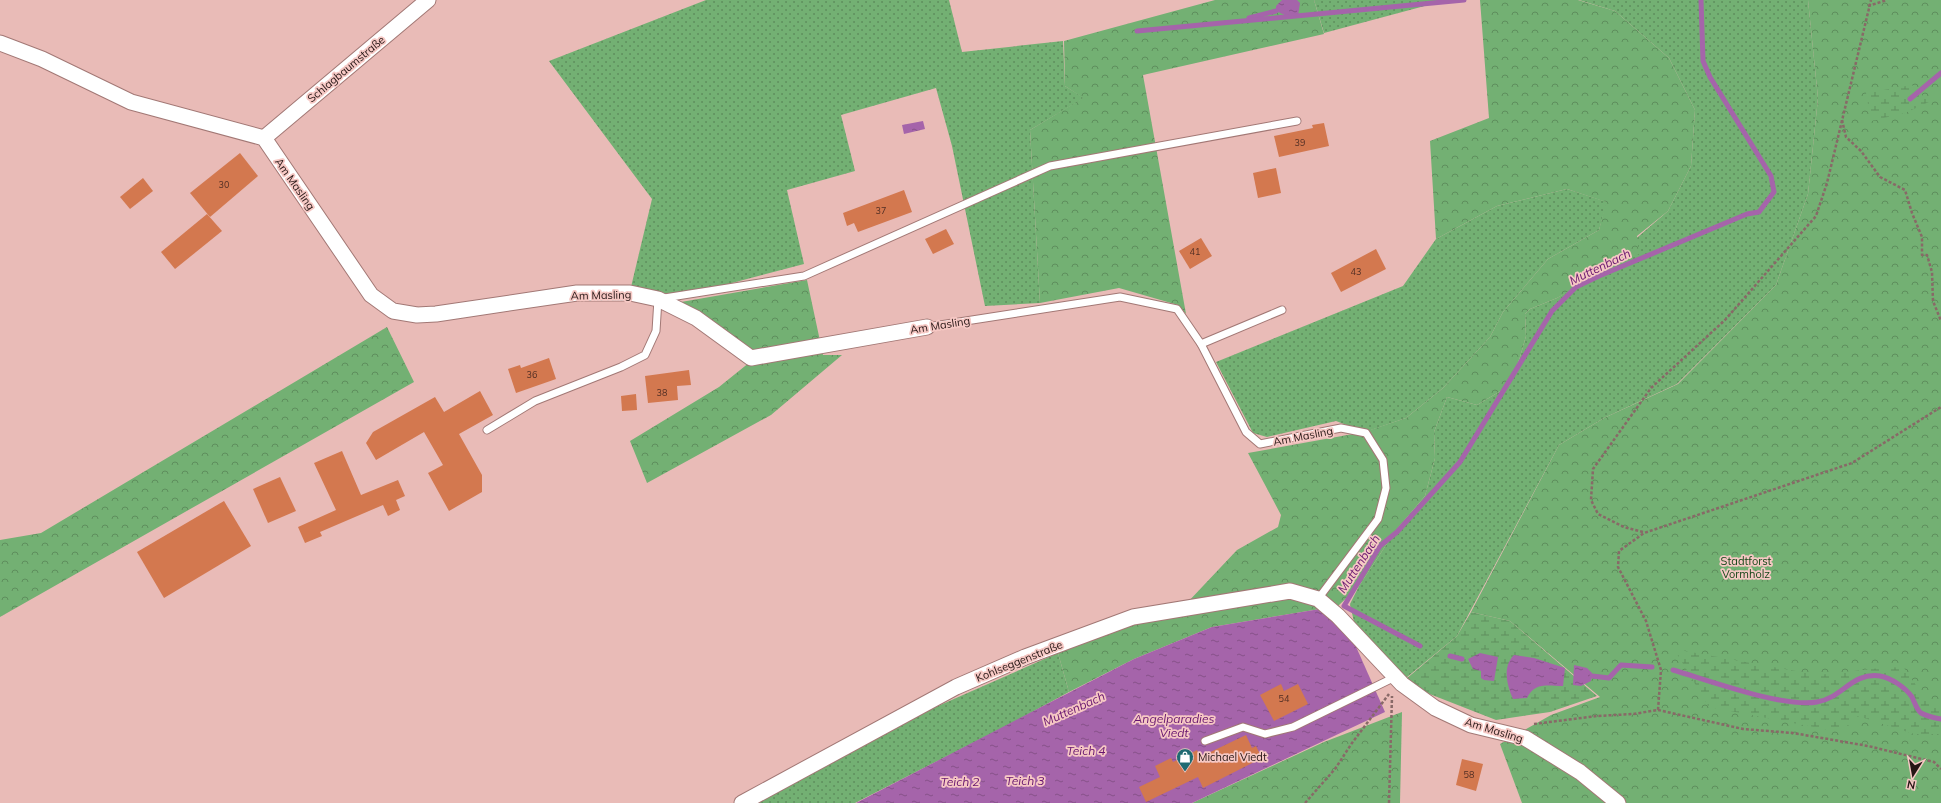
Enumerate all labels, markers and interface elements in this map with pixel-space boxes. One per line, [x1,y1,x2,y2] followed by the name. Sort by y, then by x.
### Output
[305,33,387,105] street label: Schlagbaumstraße
[1295,137,1305,148] house number: 39
[272,155,318,213] street label: Am Masling
[219,179,229,190] house number: 30
[876,205,886,216] house number: 37
[1567,245,1633,288] water label: Muttenbach
[1190,246,1200,257] house number: 41
[1351,266,1361,277] house number: 43
[571,287,631,303] street label: Am Masling
[909,313,971,337] street label: Am Masling
[527,369,537,380] house number: 36
[657,387,667,398] house number: 38
[1272,423,1334,449] street label: Am Masling
[1334,532,1383,596] water label: Muttenbach
[1721,554,1772,581] park label: Stadtforst Vormholz
[974,637,1064,685] street label: Kohlseggenstraße
[1040,688,1107,729] water label: Muttenbach
[1279,693,1290,704] house number: 54
[1133,711,1214,740] water label: Angelparadies Viedt
[1463,714,1525,746] street label: Am Masling
[1066,743,1106,758] water label: Teich 4
[1175,747,1195,772] shop icon: Michael Viedt
[1198,750,1267,764] place label: Michael Viedt
[1893,755,1933,795] north arrow
[1464,769,1474,780] house number: 58
[1005,773,1045,788] water label: Teich 3
[940,774,980,789] water label: Teich 2
[1906,777,1917,792] text: N

